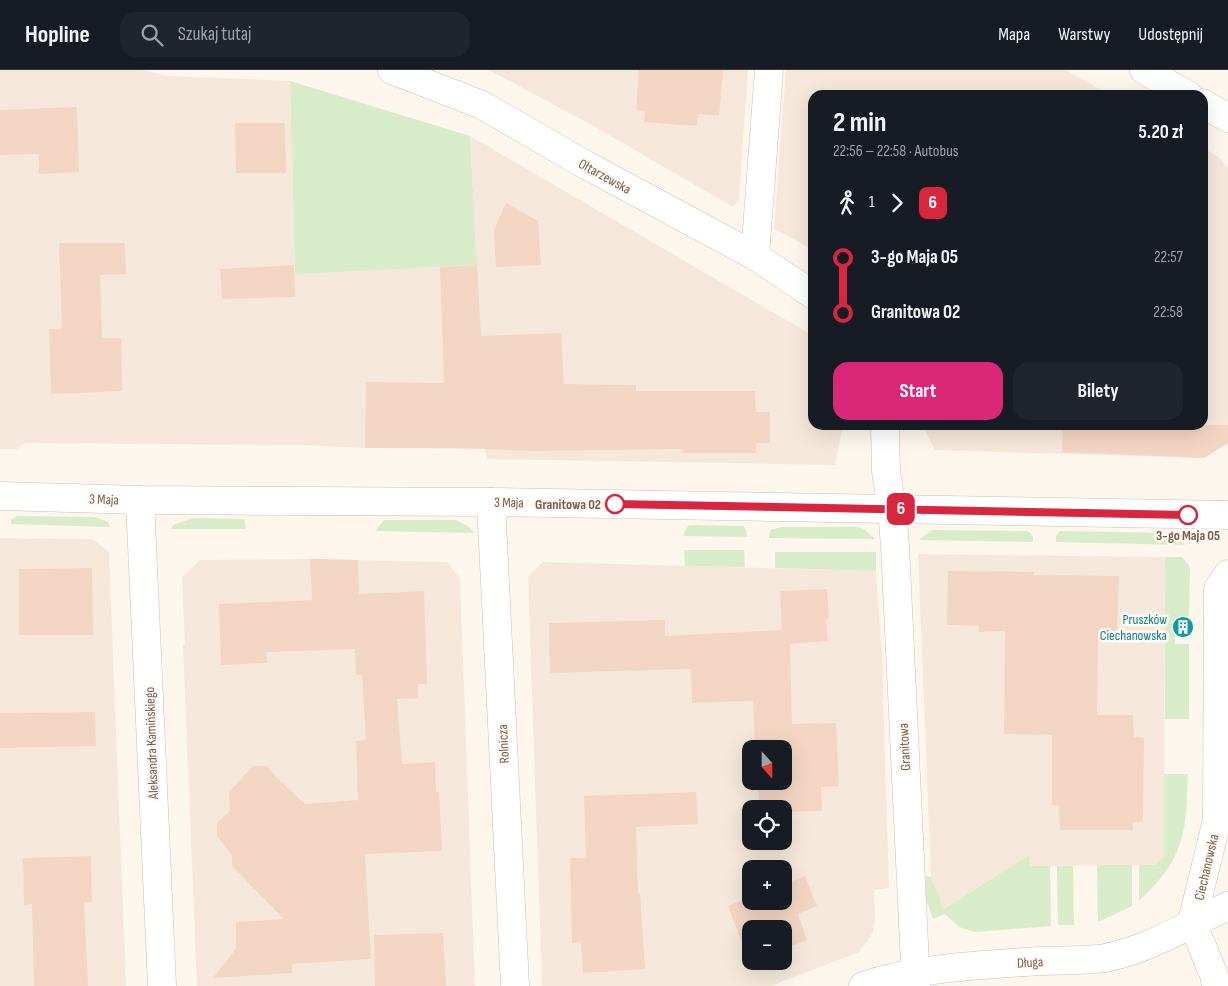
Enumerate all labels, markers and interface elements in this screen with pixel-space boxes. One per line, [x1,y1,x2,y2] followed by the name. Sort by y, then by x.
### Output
[120,12,470,57] search box
[25,20,90,49] text: Hopline
[138,21,166,49] icon: search
[178,23,252,46] text: Szukaj tutaj
[998,24,1030,45] text: Mapa
[1058,24,1110,45] text: Warstwy
[1138,24,1203,45] text: Udostępnij
[833,106,886,139] text: 2 min
[1138,121,1183,144] text: 5.20 zł
[833,142,959,161] text: 22:56 – 22:58 · Autobus
[575,155,634,198] street label: Ołtarzewska
[833,189,861,217] icon: walk
[883,189,911,217] icon: forward
[929,192,937,213] text: 6
[869,193,875,212] text: 1
[871,246,958,269] text: 3-go Maja 05
[1154,248,1183,267] text: 22:57
[871,301,960,324] text: Granitowa 02
[1153,303,1183,322] text: 22:58
[833,362,1003,420] button: Start
[1013,362,1183,420] button: Bilety
[89,490,119,509] street label: 3 Maja
[885,493,917,525] line badge: 6
[494,494,524,511] street label: 3 Maja
[605,494,625,514] marker: Granitowa 02
[535,496,601,513] place label: Granitowa 02
[897,498,905,519] text: 6
[1178,505,1198,525] marker: 3-go Maja 05
[1156,527,1220,544] place label: 3-go Maja 05
[1100,611,1167,644] place label: Pruszków Ciechanowska
[1171,615,1195,639] building icon: Pruszków Ciechanowska
[141,686,162,800] street label: Aleksandra Kamińskiego
[895,723,914,771] street label: Granitowa
[494,724,513,764] street label: Rolnicza
[742,740,792,790] north arrow
[742,740,792,970] map controls
[742,800,792,850] button: locate
[1191,832,1222,902] street label: Ciechanowska
[742,860,792,910] button: +
[742,920,792,970] button: −
[1017,953,1044,972] street label: Długa

